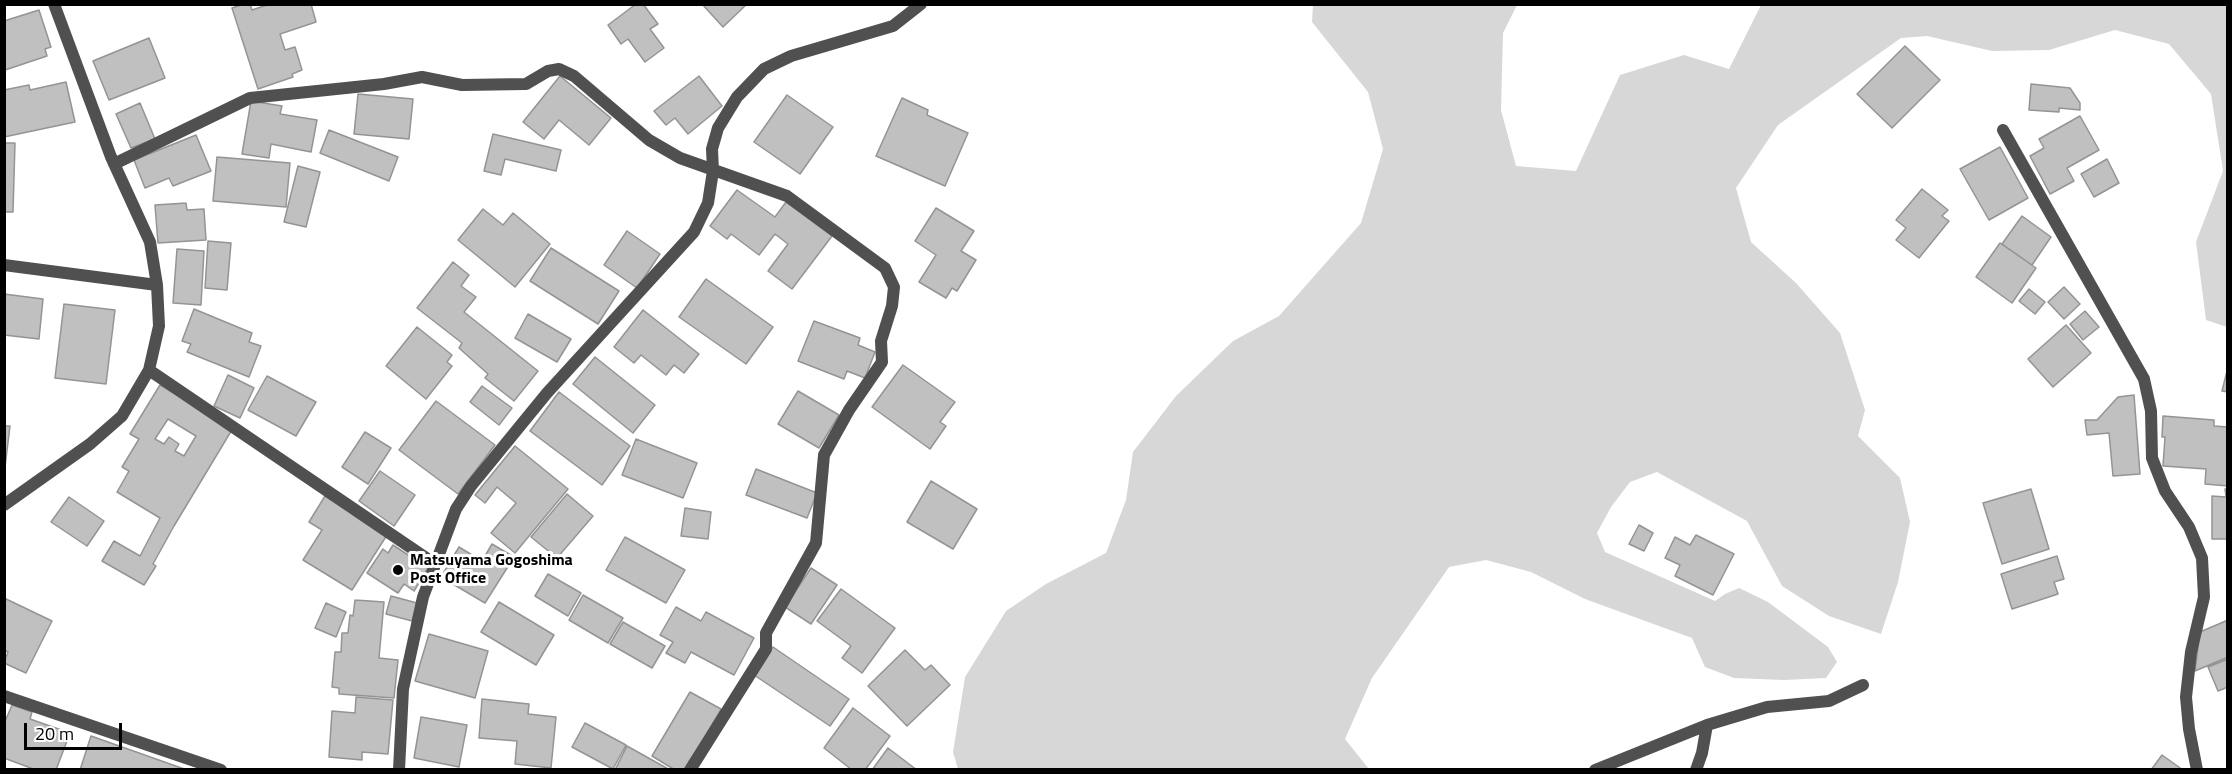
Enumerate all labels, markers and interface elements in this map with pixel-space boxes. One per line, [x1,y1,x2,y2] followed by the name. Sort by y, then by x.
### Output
[410,551,573,589] place label: Matsuyama Gogoshima Post Office
[391,563,405,577] marker: Matsuyama Gogoshima Post Office
[27,711,124,749] scale bar
[35,720,74,747] text: 20 m

